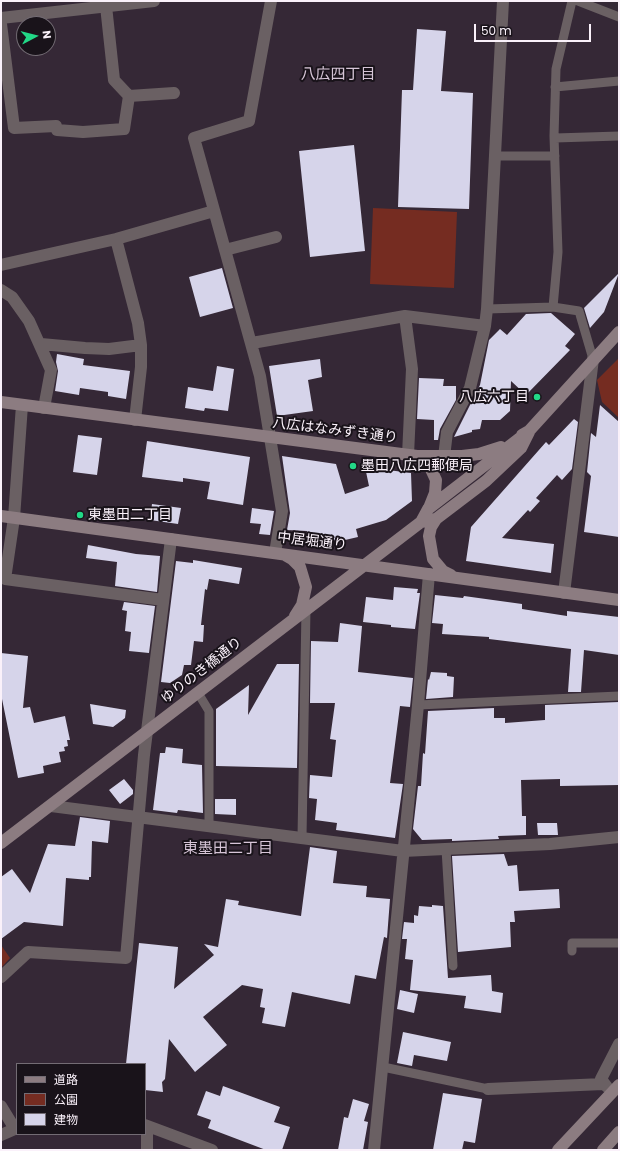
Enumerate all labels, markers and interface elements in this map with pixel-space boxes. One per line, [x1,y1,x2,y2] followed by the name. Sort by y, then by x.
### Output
[16,16,56,56] north arrow
[476,16,593,42] scale bar
[481,22,512,39] text: 50 m
[38,30,55,40] text: N
[301,66,375,84] district label: 八広四丁目
[459,389,529,405] place label: 八広六丁目
[532,392,542,402] marker: 八広六丁目
[271,415,399,447] street label: 八広はなみずき通り
[361,458,473,474] place label: 墨田八広四郵便局
[348,461,358,471] marker: 墨田八広四郵便局
[88,507,172,523] place label: 東墨田二丁目
[75,510,85,520] marker: 東墨田二丁目
[276,529,348,555] street label: 中居堀通り
[158,634,246,708] street label: ゆりのき橋通り
[183,840,273,858] district label: 東墨田二丁目
[16,1063,146,1135] legend
[54,1071,78,1088] text: 道路
[54,1091,78,1108] text: 公園
[54,1111,78,1128] text: 建物

